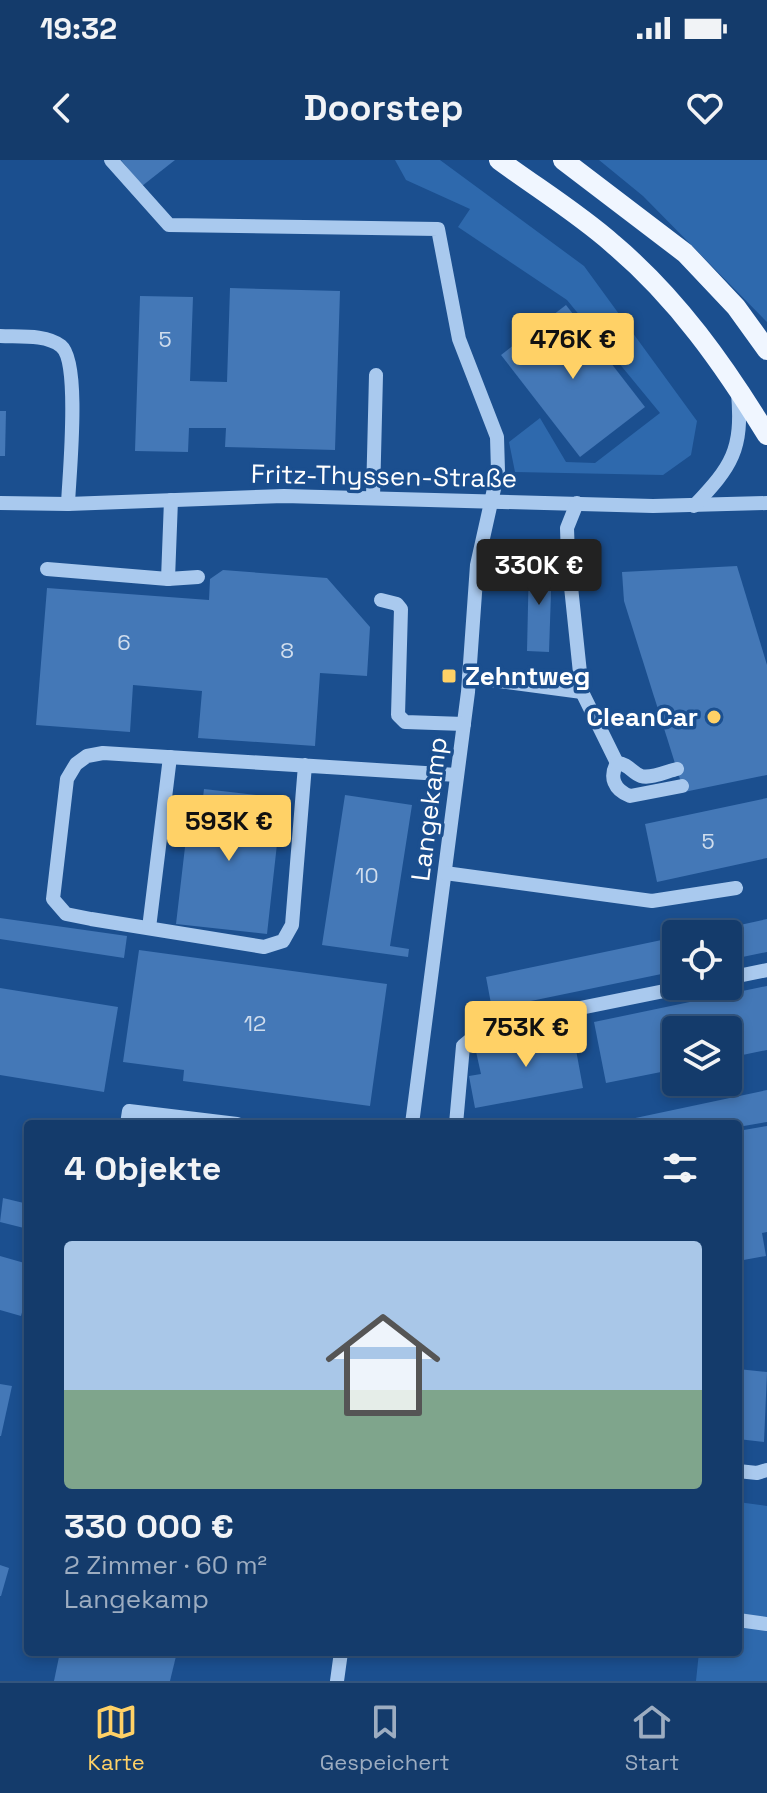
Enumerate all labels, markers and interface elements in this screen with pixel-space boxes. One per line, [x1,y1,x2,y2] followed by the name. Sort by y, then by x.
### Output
[40,9,117,48] text: 19:32
[304,85,463,131] text: Doorstep
[40,86,84,130] icon: back
[683,86,727,130] icon: heart
[508,313,638,381] pin: 476K €
[530,322,616,356] text: 476K €
[158,325,172,353] house number: 5
[251,457,517,495] street label: Fritz-Thyssen-Straße
[474,539,604,607] pin: 330K €
[495,548,583,582] text: 330K €
[117,628,131,656] house number: 6
[280,636,294,664] house number: 8
[465,659,590,693] place label: Zehntweg
[440,667,458,685] marker: Zehntweg
[586,700,698,734] place label: CleanCar
[705,708,723,726] marker: CleanCar
[403,735,455,883] street label: Langekamp
[164,795,294,863] pin: 593K €
[185,804,273,838] text: 593K €
[701,827,715,855] house number: 5
[355,861,379,889] house number: 10
[662,920,742,1096] map controls
[662,920,742,1000] button: locate
[461,1001,591,1069] pin: 753K €
[244,1009,266,1037] house number: 12
[483,1010,569,1044] text: 753K €
[662,1016,742,1096] button: layers
[658,1146,702,1190] icon: filters
[64,1147,221,1190] text: 4 Objekte
[311,1293,455,1437] icon: home
[64,1505,234,1548] text: 330 000 €
[64,1548,267,1582] text: 2 Zimmer · 60 m²
[64,1582,209,1616] text: Langekamp
[88,1700,145,1776] tab: Karte
[320,1700,450,1776] tab: Gespeichert
[625,1700,679,1776] tab: Start

